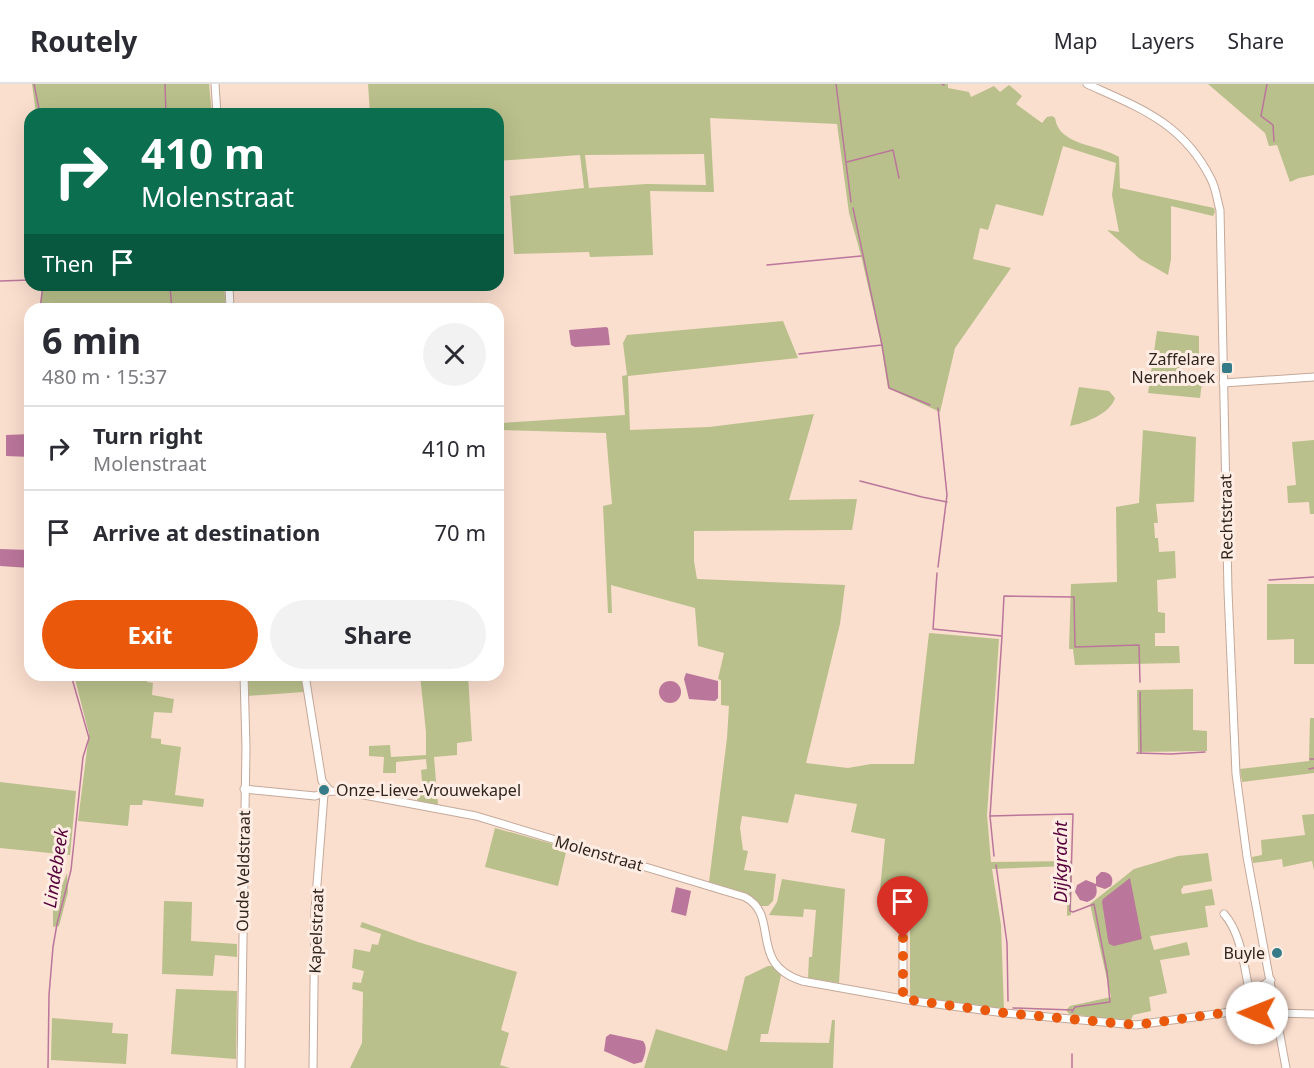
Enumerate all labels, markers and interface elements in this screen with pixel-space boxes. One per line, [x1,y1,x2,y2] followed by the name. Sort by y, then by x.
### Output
[30,22,137,60] text: Routely
[1054,27,1098,55] text: Map
[1131,27,1195,55] text: Layers
[1228,27,1284,55] text: Share
[141,124,265,181] text: 410 m
[42,132,120,210] icon: right
[141,178,294,215] text: Molenstraat
[106,246,139,279] icon: arrive
[42,248,94,278] text: Then
[42,316,141,365] text: 6 min
[423,323,486,386] button: close
[1131,348,1215,388] place label: Zaffelare Nerenhoek
[1220,361,1234,375] marker: Zaffelare Nerenhoek
[42,363,167,390] text: 480 m · 15:37
[93,420,203,450] text: Turn right
[42,432,75,465] icon: right
[422,433,486,463] text: 410 m
[93,450,206,477] text: Molenstraat
[1214,474,1238,560] street label: Rechtstraat
[42,516,75,549] icon: arrive
[93,517,320,547] text: Arrive at destination
[435,517,486,547] text: 70 m
[42,600,258,669] button: Exit
[270,600,486,669] button: Share
[336,779,521,801] place label: Onze-Lieve-Vrouwekapel
[317,783,331,797] marker: Onze-Lieve-Vrouwekapel
[231,810,255,932] street label: Oude Veldstraat
[1048,820,1072,903] water label: Dijkgracht
[37,825,73,909] water label: Lindebeek
[552,830,646,876] street label: Molenstraat
[877,876,928,938] pin
[886,885,919,918] icon: arrive
[304,888,328,974] street label: Kapelstraat
[1223,942,1265,964] place label: Buyle
[1270,946,1284,960] marker: Buyle
[1225,981,1289,1045] position arrow

